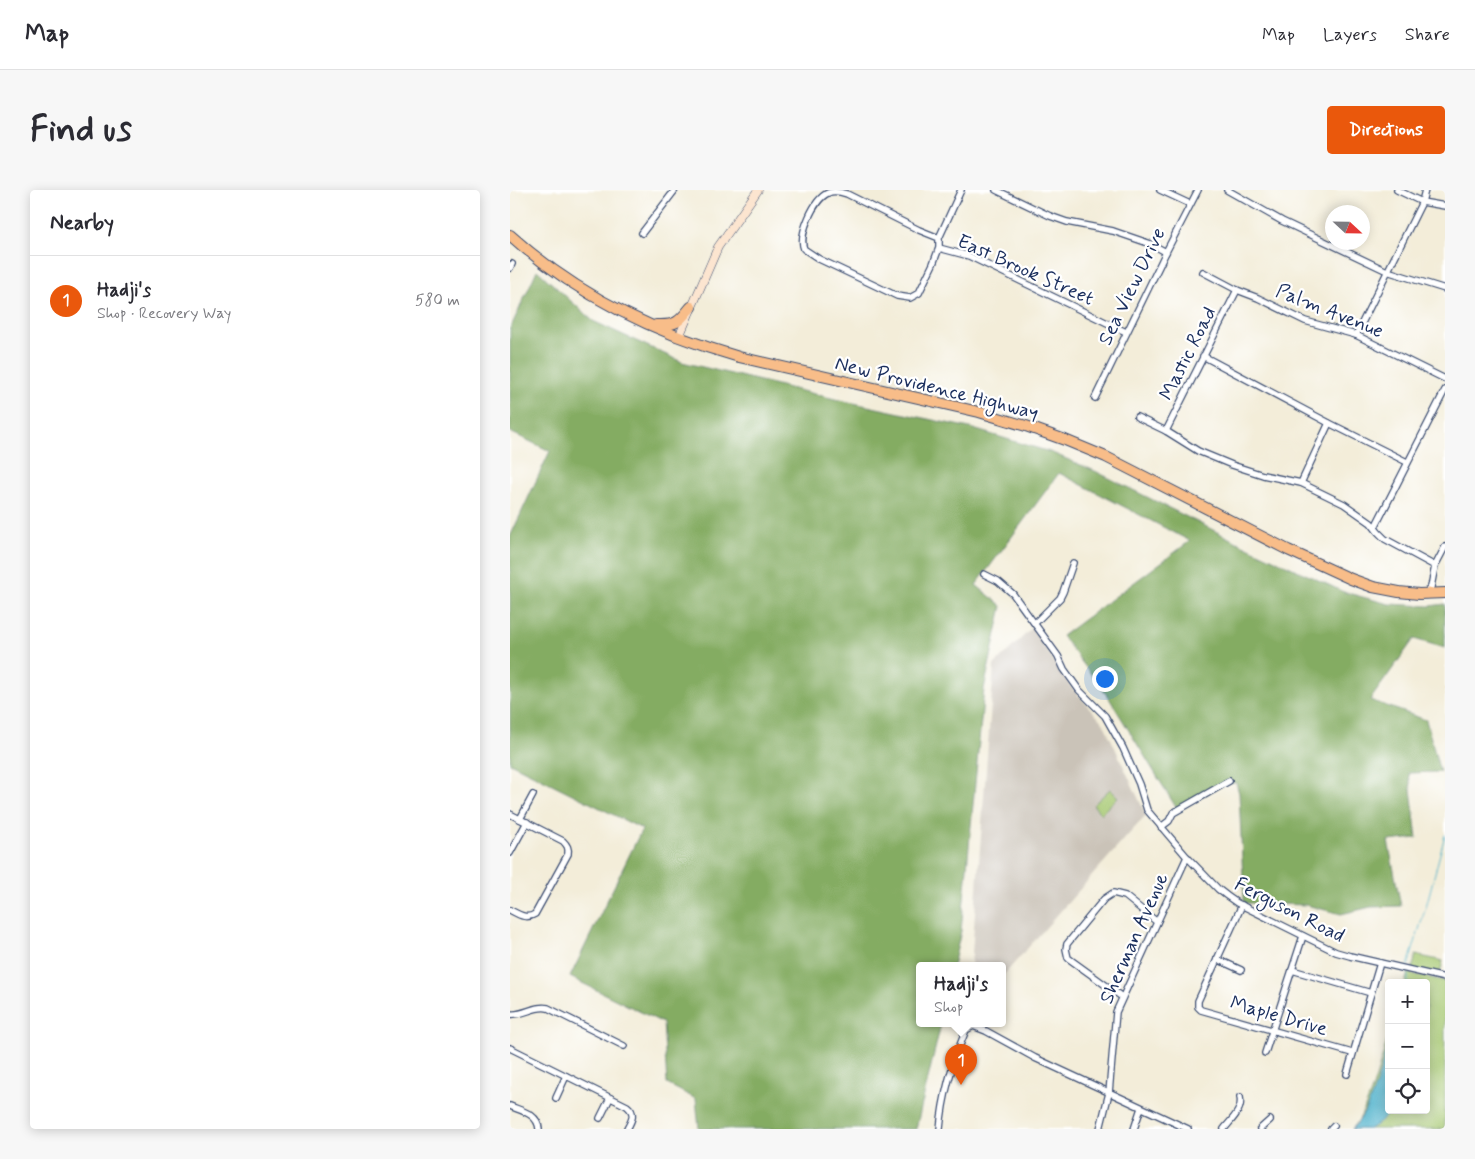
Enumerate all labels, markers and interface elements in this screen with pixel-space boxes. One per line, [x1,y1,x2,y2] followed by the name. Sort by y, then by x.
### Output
[25,19,69,50] text: Map
[1262,23,1295,47] text: Map
[1323,23,1377,47] text: Layers
[1405,23,1450,47] text: Share
[1327,106,1445,154] button: Directions
[30,107,132,153] text: Find us
[1325,205,1370,250] north arrow
[50,209,114,237] text: Nearby
[1092,223,1172,350] street label: Sea View Drive
[953,228,1098,313] street label: East Brook Street
[97,278,151,303] text: Hadji's
[1272,278,1387,345] street label: Palm Avenue
[62,290,70,311] text: 1
[415,290,460,311] text: 580 m
[1153,302,1223,405] street label: Mastic Road
[97,303,231,324] text: Shop · Recovery Way
[832,350,1041,428] street label: New Providence Highway
[1092,666,1118,692] your location
[1093,869,1175,1008] street label: Sherman Avenue
[1229,871,1349,951] street label: Ferguson Road
[916,962,1006,1027] popup
[934,972,988,997] text: Hadji's
[1385,979,1430,1114] map controls
[1385,979,1430,1024] button: +
[1227,990,1331,1043] street label: Maple Drive
[934,997,963,1018] text: Shop
[1385,1024,1430,1069] button: −
[945,1044,977,1085] pin: 1
[1385,1069,1430,1114] button: locate

